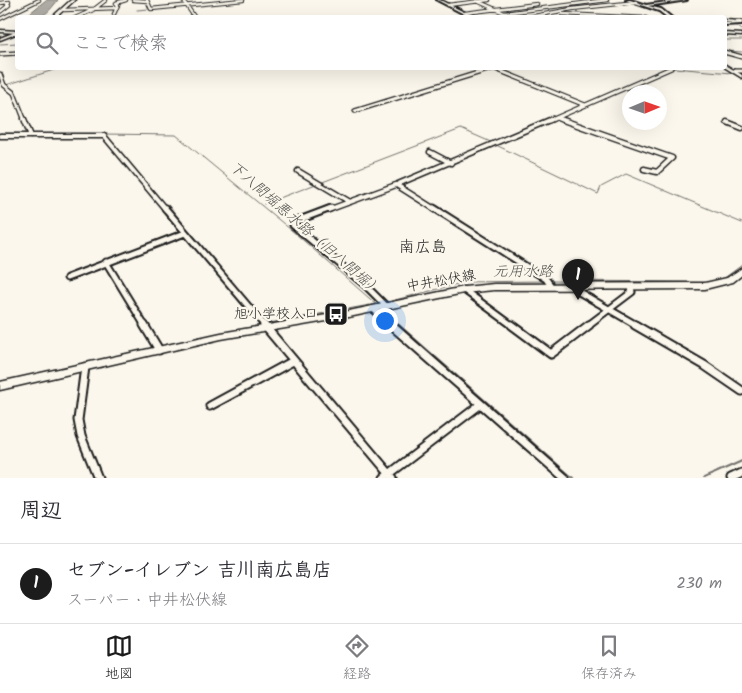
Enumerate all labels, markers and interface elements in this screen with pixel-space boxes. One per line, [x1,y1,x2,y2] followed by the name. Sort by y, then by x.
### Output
[15,15,727,70] search box
[33,29,61,57] icon: search
[73,29,168,59] text: ここで検索
[622,85,667,130] north arrow
[224,156,386,302] water label: 下八間堀悪水路（旧八間堀）
[399,235,447,260] district label: 南広島
[562,259,594,300] pin: 1
[493,260,554,284] water label: 元用水路
[405,264,477,298] street label: 中井松伏線
[323,301,349,327] bus stop icon: 旭小学校入口
[234,303,318,325] place label: 旭小学校入口
[372,308,398,334] your location
[20,495,62,528] text: 周辺
[67,556,331,586] text: セブン-イレブン 吉川南広島店
[34,571,38,596] text: 1
[676,571,722,596] text: 230 m
[67,588,227,613] text: スーパー · 中井松伏線
[105,632,133,685] tab: 地図
[343,632,371,685] tab: 経路
[581,632,637,685] tab: 保存済み

